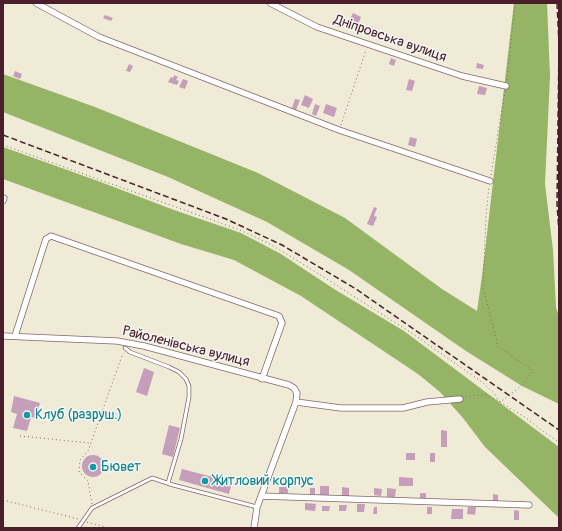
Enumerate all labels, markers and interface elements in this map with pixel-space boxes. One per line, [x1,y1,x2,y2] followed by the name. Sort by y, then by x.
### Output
[331,12,449,66] street label: Дніпровська вулиця
[121,323,251,371] street label: Райоленівська вулиця
[35,407,122,423] place label: Клуб (разруш.)
[22,410,32,420] marker: Клуб (разруш.)
[101,459,141,475] place label: Бювет
[88,462,98,472] marker: Бювет
[213,473,314,489] place label: Житловий корпус
[200,476,210,486] marker: Житловий корпус

